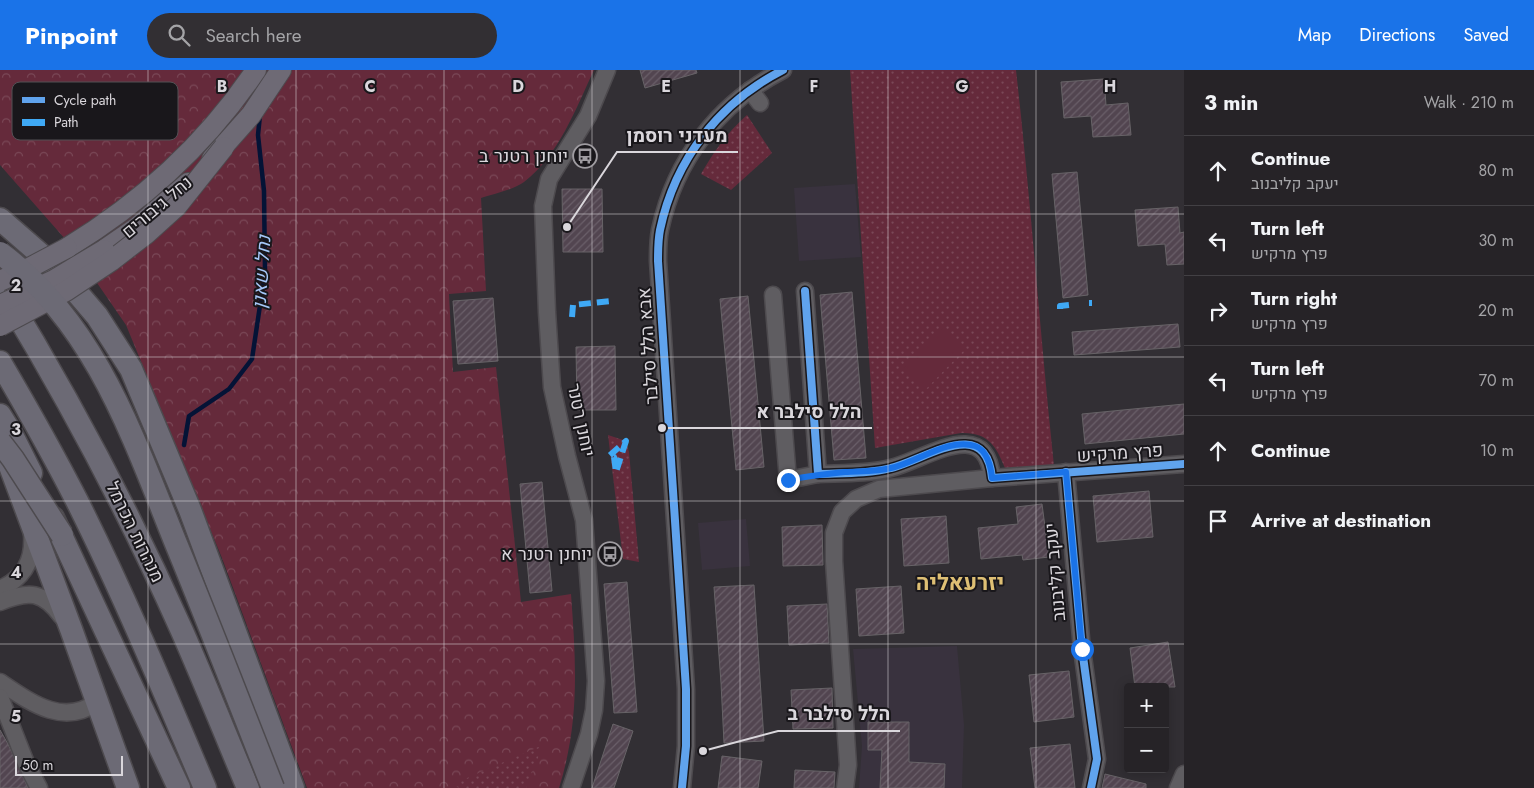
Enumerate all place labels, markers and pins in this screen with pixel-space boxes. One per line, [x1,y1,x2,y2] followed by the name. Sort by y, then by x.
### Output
[617,118,738,152] callout: מעדני רוסמן
[479,143,568,169] place label: יוחנן רטנר ב
[572,143,598,169] bus stop icon: יוחנן רטנר ב
[746,394,872,428] callout: הלל סילבר א
[501,541,592,567] place label: יוחנן רטנר א
[597,541,623,567] bus stop icon: יוחנן רטנר א
[778,697,900,731] callout: הלל סילבר ב

